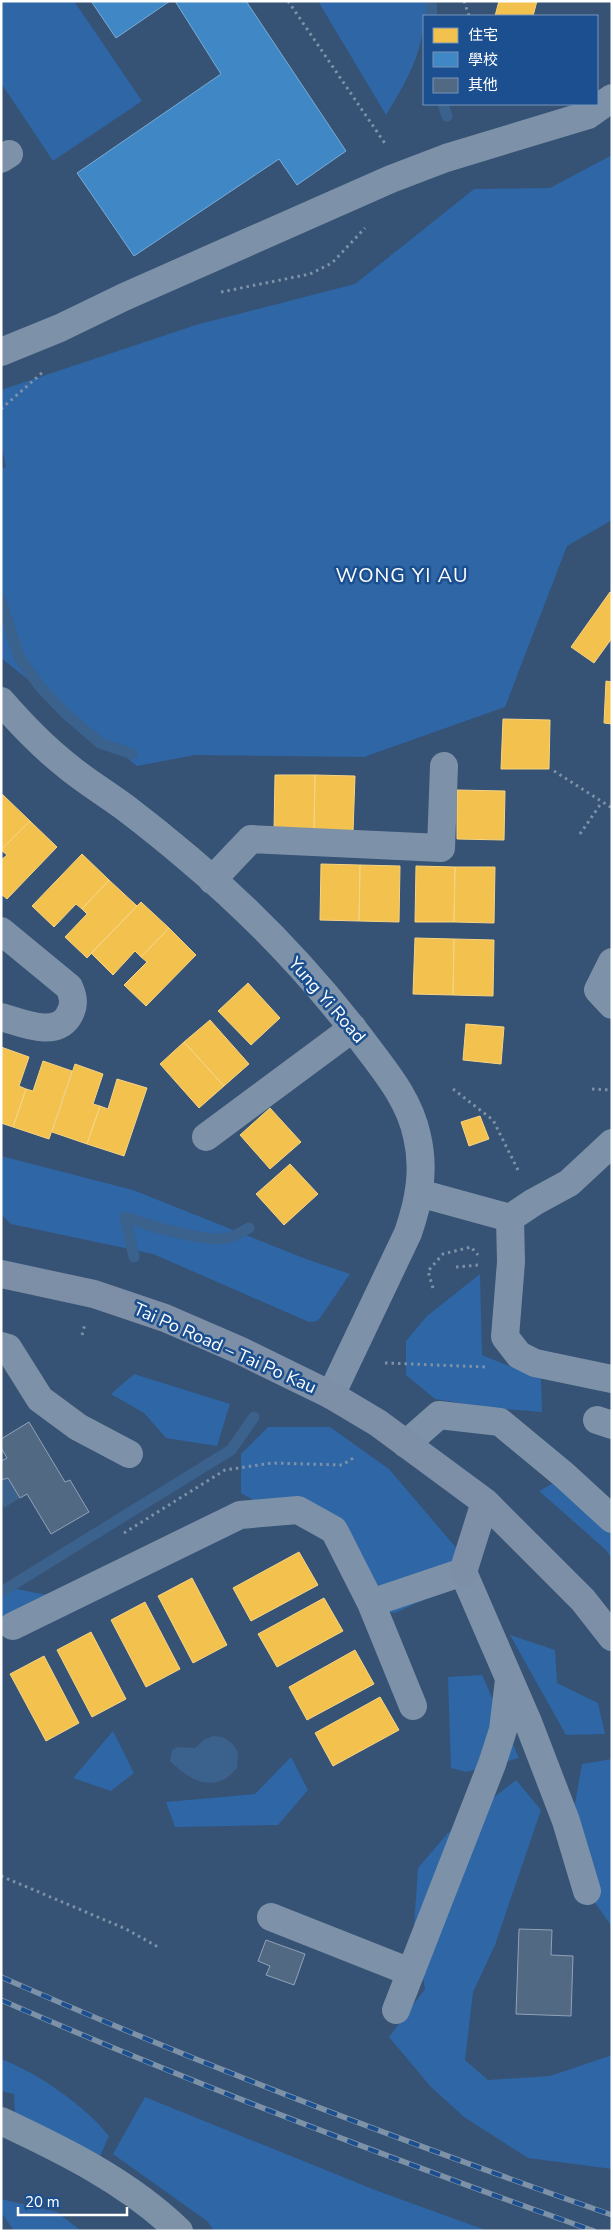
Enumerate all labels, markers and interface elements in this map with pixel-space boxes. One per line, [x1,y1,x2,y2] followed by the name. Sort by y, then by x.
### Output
[423,15,598,105] legend
[468,25,498,45] text: 住宅
[468,50,498,70] text: 學校
[468,75,498,95] text: 其他
[335,562,469,589] district label: WONG YI AU
[282,951,371,1048] street label: Yung Yi Road
[130,1297,320,1399] street label: Tai Po Road – Tai Po Kau
[18,2184,126,2216] scale bar
[25,2192,60,2212] text: 20 m

